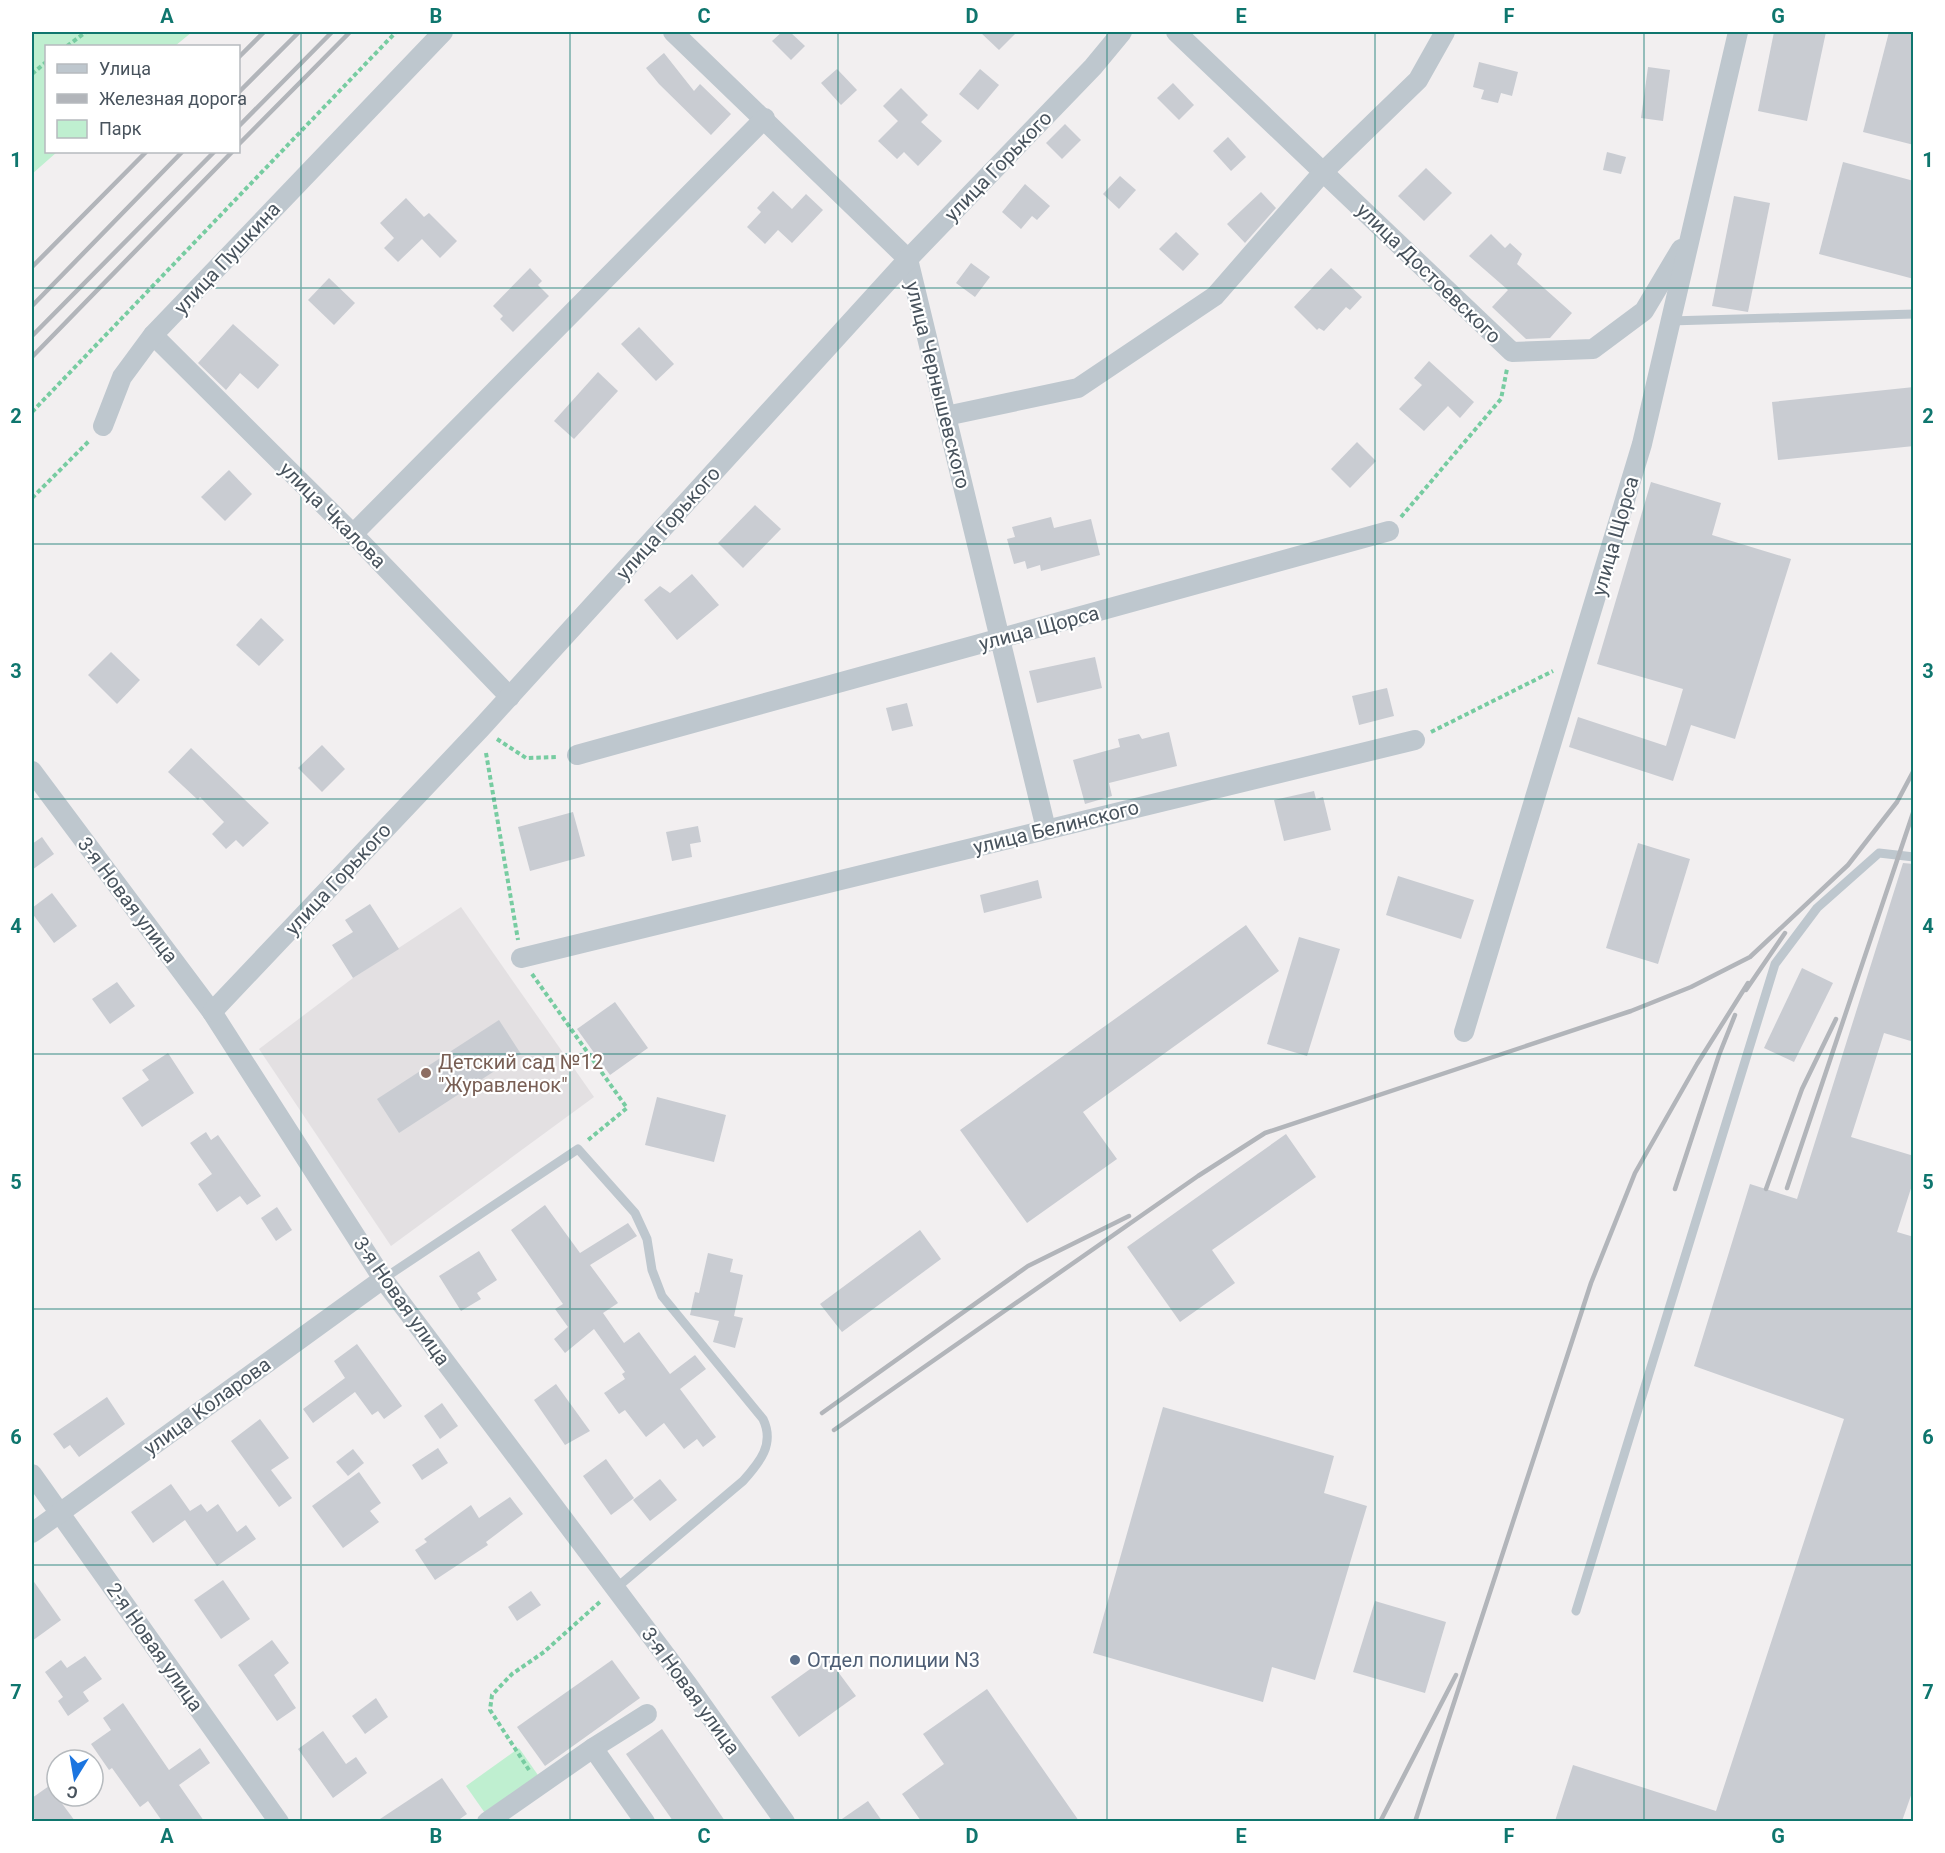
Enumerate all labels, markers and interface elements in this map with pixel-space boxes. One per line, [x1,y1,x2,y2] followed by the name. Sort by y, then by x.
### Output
[160,4,174,28] text: A
[430,4,442,28] text: B
[697,4,711,28] text: C
[966,4,979,28] text: D
[1235,4,1247,28] text: E
[1504,4,1515,28] text: F
[1771,4,1785,28] text: G
[45,45,240,153] legend
[99,58,151,79] text: Улица
[99,88,247,109] text: Железная дорога
[939,106,1057,226] street label: улица Горького
[99,118,142,139] text: Парк
[10,148,22,172] text: 1
[1922,148,1934,172] text: 1
[169,197,285,319] street label: улица Пушкина
[1352,198,1506,348] street label: улица Достоевского
[901,279,975,491] street label: улица Чернышевского
[10,404,22,428] text: 2
[1922,404,1934,428] text: 2
[275,457,391,573] street label: улица Чкалова
[611,461,725,585] street label: улица Горького
[1586,473,1644,599] street label: улица Щорса
[976,600,1102,656] street label: улица Щорса
[10,659,22,683] text: 3
[1922,659,1934,683] text: 3
[971,795,1141,859] street label: улица Белинского
[280,818,396,940] street label: улица Горького
[73,832,183,968] street label: 3-я Новая улица
[10,914,22,938] text: 4
[1922,914,1934,938] text: 4
[438,1050,603,1097] place label: Детский сад №12 "Журавленок"
[419,1066,433,1080] marker: Детский сад №12 "Журавленок"
[10,1170,22,1194] text: 5
[1922,1170,1934,1194] text: 5
[349,1232,455,1370] street label: 3-я Новая улица
[139,1352,275,1460] street label: улица Коларова
[10,1425,22,1449] text: 6
[1922,1425,1934,1449] text: 6
[102,1578,208,1716] street label: 2-я Новая улица
[637,1623,745,1759] street label: 3-я Новая улица
[807,1648,980,1672] place label: Отдел полиции N3
[788,1653,802,1667] marker: Отдел полиции N3
[10,1680,22,1704] text: 7
[1922,1680,1934,1704] text: 7
[45,1748,105,1808] north arrow
[65,1782,79,1803] text: С
[160,1824,174,1848] text: A
[430,1824,442,1848] text: B
[697,1824,711,1848] text: C
[966,1824,979,1848] text: D
[1235,1824,1247,1848] text: E
[1504,1824,1515,1848] text: F
[1771,1824,1785,1848] text: G

